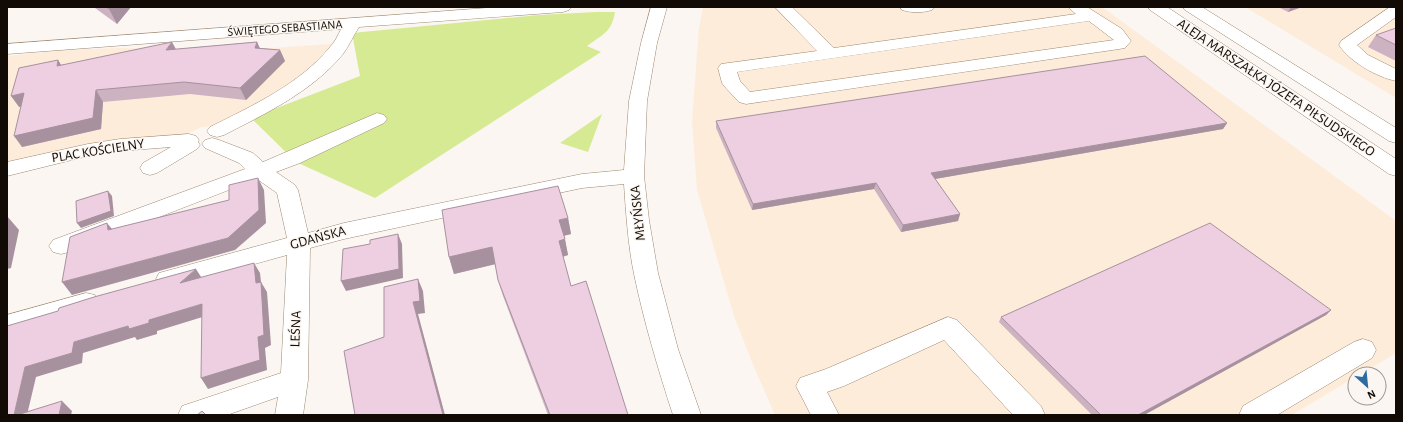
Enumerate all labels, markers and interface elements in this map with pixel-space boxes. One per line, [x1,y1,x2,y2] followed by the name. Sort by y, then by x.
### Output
[1175,14,1379,160] street label: ALEJA MARSZAŁKA JÓZEFA PIŁSUDSKIEGO
[227,16,343,38] street label: ŚWIĘTEGO SEBASTIANA
[50,134,146,165] street label: PLAC KOŚCIELNY
[625,185,648,242] street label: MŁYŃSKA
[288,221,347,252] street label: GDAŃSKA
[285,310,304,348] street label: LEŚNA
[1347,366,1387,406] north arrow
[1365,388,1377,401] text: N

